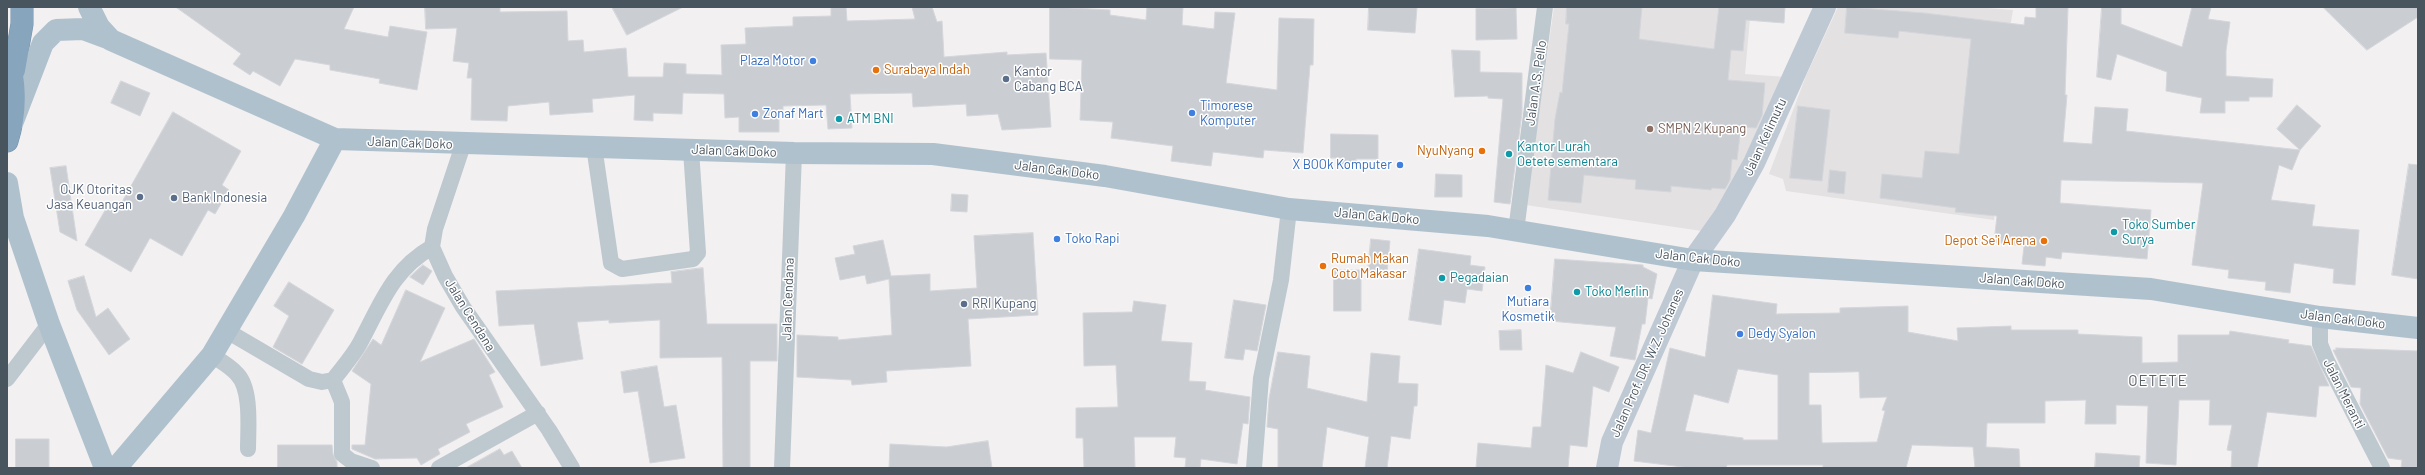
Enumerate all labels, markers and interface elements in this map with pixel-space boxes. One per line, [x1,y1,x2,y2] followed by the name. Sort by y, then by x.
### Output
[1522,39,1550,127] street label: Jalan A.S. Pello
[740,53,805,69] place label: Plaza Motor
[808,56,818,66] marker: Plaza Motor
[884,62,970,78] place label: Surabaya Indah
[1014,64,1083,95] place label: Kantor Cabang BCA
[871,65,881,75] marker: Surabaya Indah
[1001,74,1011,84] marker: Kantor Cabang BCA
[1740,96,1790,178] street label: Jalan Kelimutu
[1200,98,1256,129] place label: Timorese Komputer
[763,106,824,122] place label: Zonaf Mart
[1187,108,1197,118] marker: Timorese Komputer
[750,109,760,119] marker: Zonaf Mart
[847,111,894,127] place label: ATM BNI
[834,114,844,124] marker: ATM BNI
[1658,121,1746,137] place label: SMPN 2 Kupang
[1645,124,1655,134] marker: SMPN 2 Kupang
[367,134,453,152] street label: Jalan Cak Doko
[1517,139,1618,170] place label: Kantor Lurah Oetete sementara
[691,142,777,160] street label: Jalan Cak Doko
[1417,143,1474,159] place label: NyuNyang
[1477,146,1487,156] marker: NyuNyang
[1504,149,1514,159] marker: Kantor Lurah Oetete sementara
[1014,157,1100,183] street label: Jalan Cak Doko
[1292,157,1392,173] place label: X BOOk Komputer
[1395,160,1405,170] marker: X BOOk Komputer
[46,182,132,213] place label: OJK Otoritas Jasa Keuangan
[182,190,267,206] place label: Bank Indonesia
[135,192,145,202] marker: OJK Otoritas Jasa Keuangan
[169,193,179,203] marker: Bank Indonesia
[1334,205,1420,227] street label: Jalan Cak Doko
[2122,217,2195,248] place label: Toko Sumber Surya
[2109,227,2119,237] marker: Toko Sumber Surya
[1065,231,1120,247] place label: Toko Rapi
[1945,233,2036,249] place label: Depot Se'i Arena
[1052,234,1062,244] marker: Toko Rapi
[2039,236,2049,246] marker: Depot Se'i Arena
[1655,246,1741,270] street label: Jalan Cak Doko
[1331,251,1409,282] place label: Rumah Makan Coto Makasar
[779,258,797,340] street label: Jalan Cendana
[1318,261,1328,271] marker: Rumah Makan Coto Makasar
[1450,270,1509,286] place label: Pegadaian
[1979,270,2065,292] street label: Jalan Cak Doko
[1437,273,1447,283] marker: Pegadaian
[442,276,498,354] street label: Jalan Cendana
[1523,283,1533,293] marker: Mutiara Kosmetik
[1585,284,1649,300] place label: Toko Merlin
[1607,286,1687,440] street label: Jalan Prof. DR. W.Z. Johanes
[1572,287,1582,297] marker: Toko Merlin
[1501,294,1555,325] place label: Mutiara Kosmetik
[972,296,1037,312] place label: RRI Kupang
[959,299,969,309] marker: RRI Kupang
[2300,306,2386,332] street label: Jalan Cak Doko
[1748,326,1816,342] place label: Dedy Syalon
[1735,329,1745,339] marker: Dedy Syalon
[2320,357,2368,431] street label: Jalan Meranti
[2128,372,2188,390] district label: OETETE

